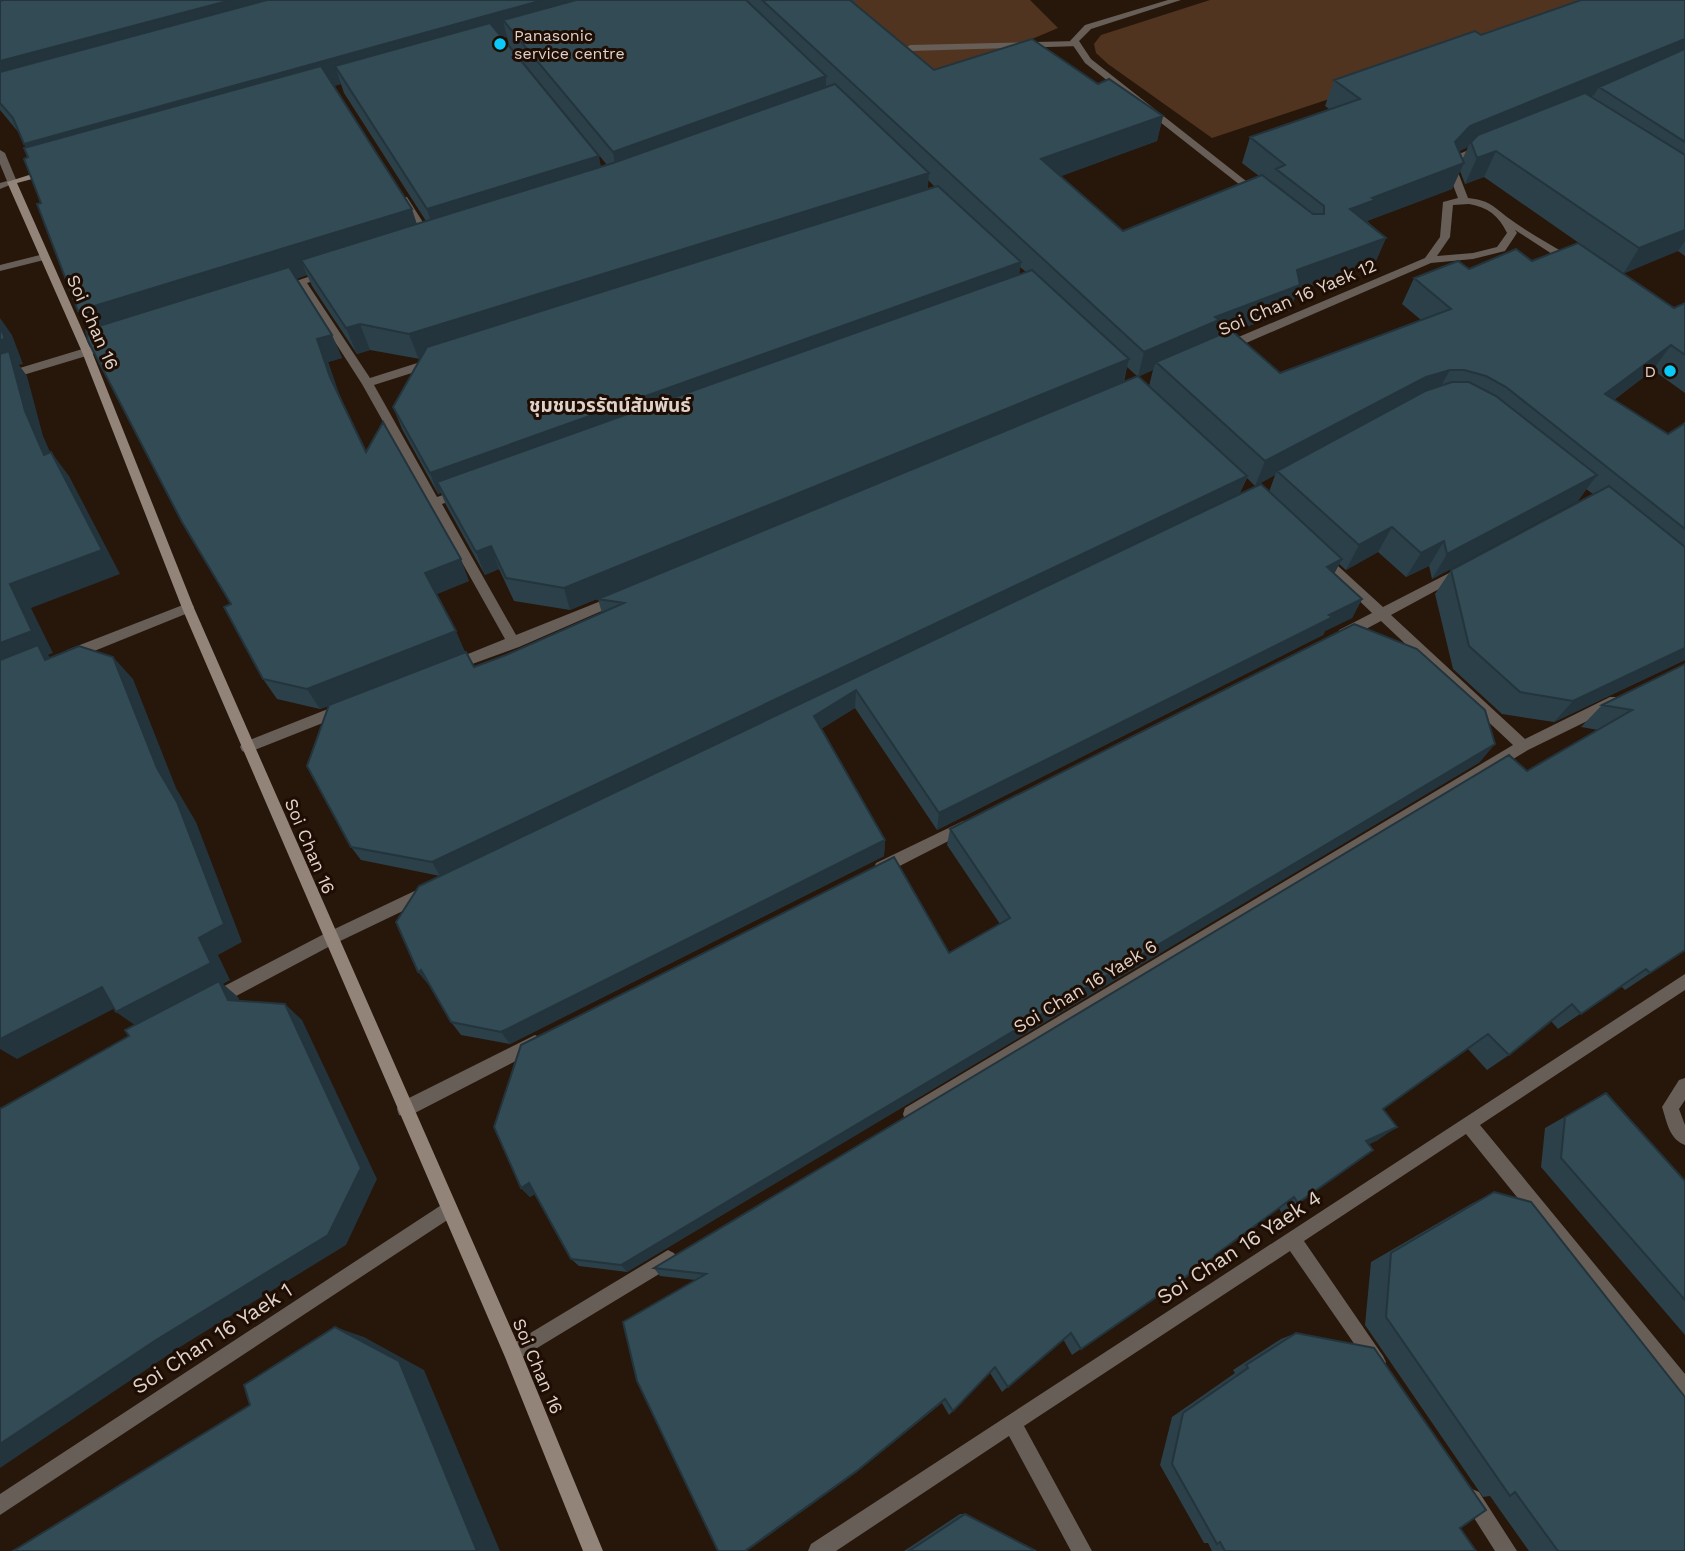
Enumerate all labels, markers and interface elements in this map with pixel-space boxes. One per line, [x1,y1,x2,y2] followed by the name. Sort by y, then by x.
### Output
[514,26,625,63] place label: Panasonic service centre
[492,36,508,52] marker: Panasonic service centre
[1215,254,1379,340] street label: Soi Chan 16 Yaek 12
[63,271,123,373] street label: Soi Chan 16
[1644,362,1656,381] place label: D
[1662,363,1678,379] marker: D
[529,394,691,417] district label: ชุมชนวรรัตน์สัมพันธ์
[280,795,340,897] street label: Soi Chan 16
[1010,935,1160,1037] street label: Soi Chan 16 Yaek 6
[1152,1185,1326,1309] street label: Soi Chan 16 Yaek 4
[127,1277,297,1399] street label: Soi Chan 16 Yaek 1
[508,1315,568,1417] street label: Soi Chan 16

